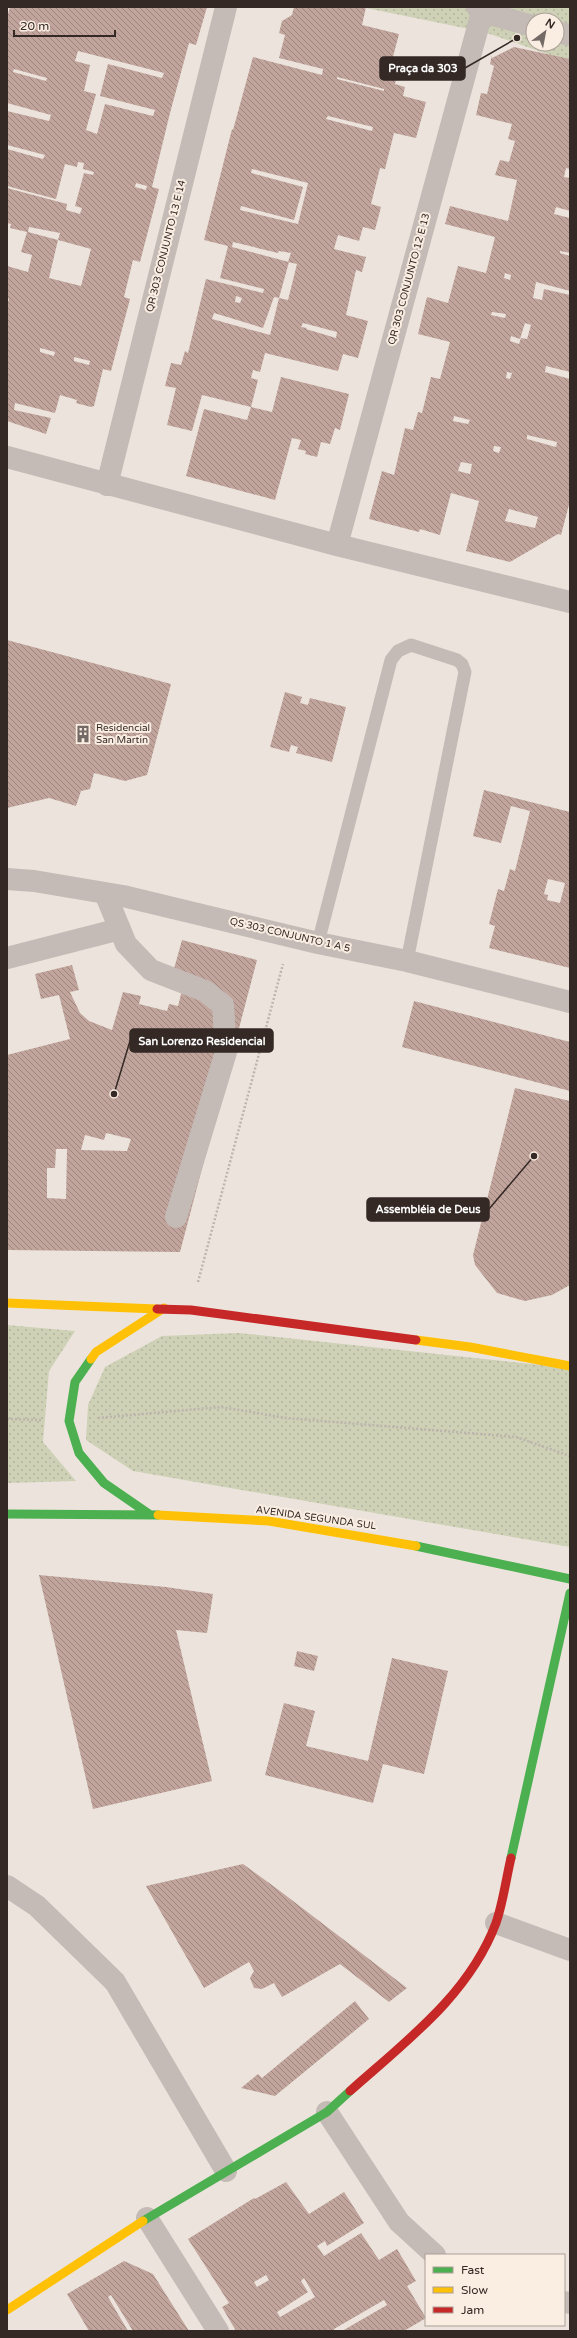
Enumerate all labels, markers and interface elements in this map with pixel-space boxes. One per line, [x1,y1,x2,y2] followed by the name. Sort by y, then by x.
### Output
[14,12,115,38] scale bar
[525,12,565,52] north arrow
[543,16,557,32] text: N
[20,19,49,33] text: 20 m
[380,57,465,80] callout: Praça da 303
[388,62,458,76] text: Praça da 303
[144,179,188,313] street label: QR 303 CONJUNTO 13 E 14
[386,212,432,346] street label: QR 303 CONJUNTO 12 E 13
[96,722,150,746] place label: Residencial San Martin
[73,724,93,744] building icon: Residencial San Martin
[229,915,351,955] street label: QS 303 CONJUNTO 1 A 5
[130,1029,273,1052] callout: San Lorenzo Residencial
[138,1035,266,1048] text: San Lorenzo Residencial
[367,1198,489,1221] callout: Assembléia de Deus
[375,1203,481,1216] text: Assembléia de Deus
[255,1504,377,1532] street label: AVENIDA SEGUNDA SUL
[425,2254,565,2326] legend
[461,2263,485,2277] text: Fast
[461,2283,488,2297] text: Slow
[461,2303,484,2317] text: Jam

